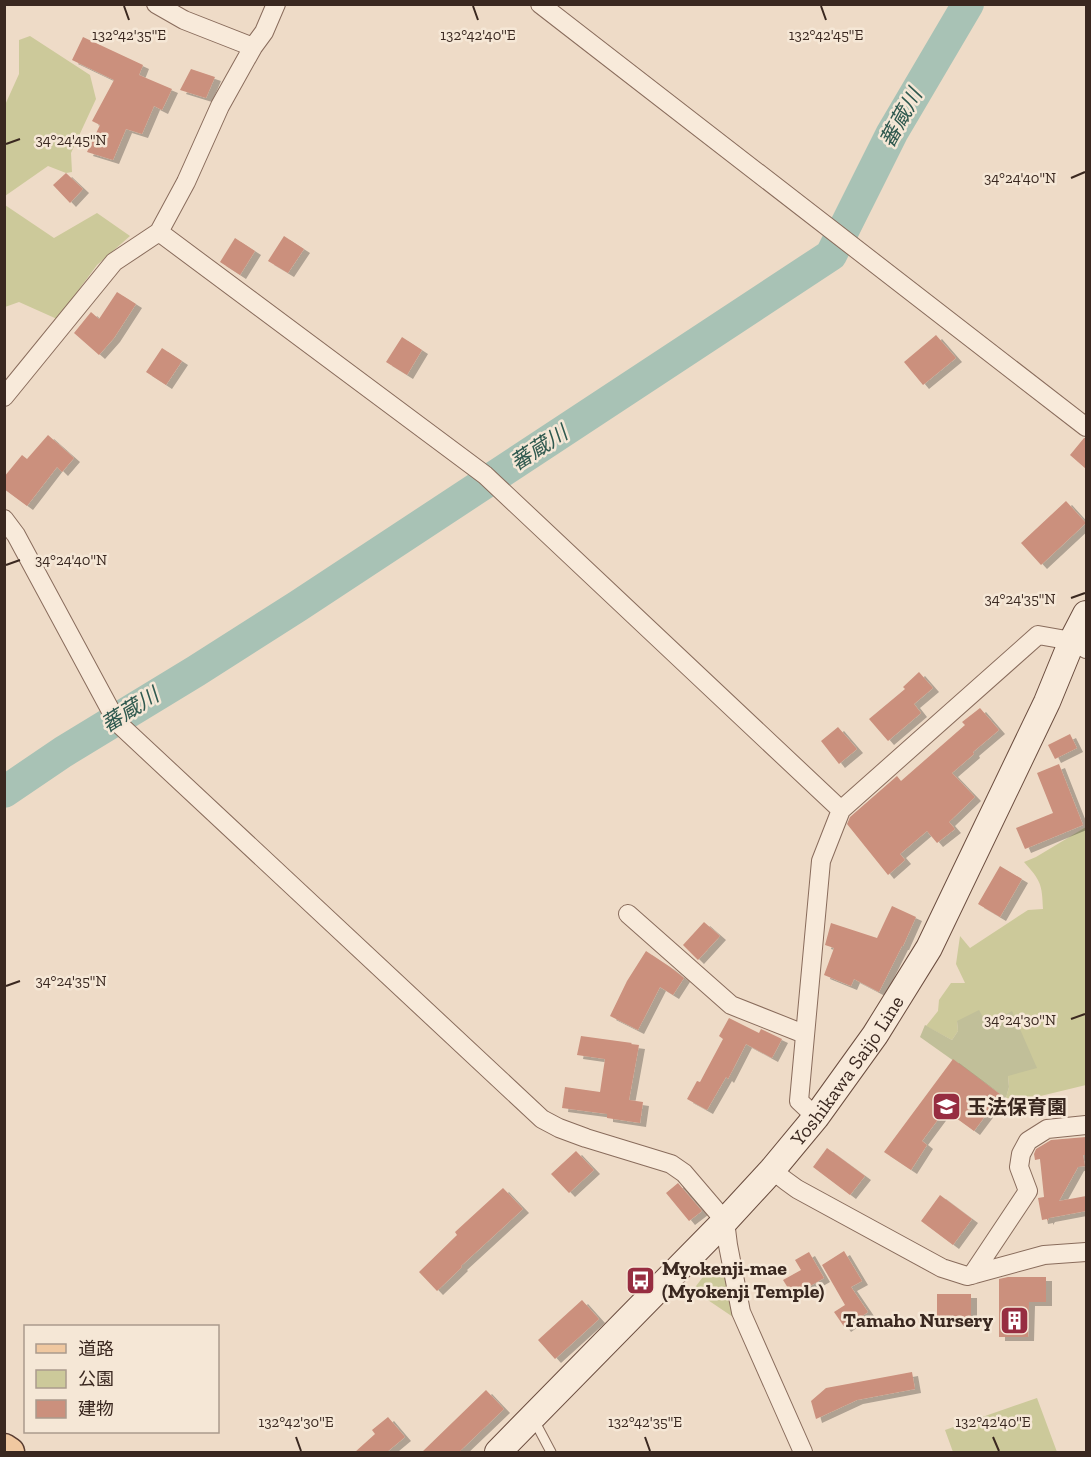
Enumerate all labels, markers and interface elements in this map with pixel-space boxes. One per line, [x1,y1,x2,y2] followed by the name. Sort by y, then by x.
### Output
[92,26,166,44] text: 132°42'35"E
[440,26,516,44] text: 132°42'40"E
[789,26,863,44] text: 132°42'45"E
[874,82,928,151] water label: 蕃蔵川
[35,131,107,149] text: 34°24'45"N
[984,169,1056,187] text: 34°24'40"N
[506,419,574,475] water label: 蕃蔵川
[35,551,107,569] text: 34°24'40"N
[984,590,1056,608] text: 34°24'35"N
[96,681,165,737] water label: 蕃蔵川
[35,972,107,990] text: 34°24'35"N
[785,991,909,1151] street label: Yoshikawa Saijo Line
[984,1011,1056,1029] text: 34°24'30"N
[930,1091,962,1123] school or university icon: 玉法保育園
[967,1095,1067,1119] place label: 玉法保育園
[662,1256,824,1303] place label: Myokenji-mae (Myokenji Temple)
[625,1264,657,1296] bus stop icon: Myokenji-mae (Myokenji Temple)
[998,1304,1030,1336] building icon: Tamaho Nursery
[843,1308,993,1332] place label: Tamaho Nursery
[24,1325,219,1433] legend
[78,1338,114,1360] text: 道路
[78,1368,114,1390] text: 公園
[78,1398,114,1420] text: 建物
[258,1413,334,1431] text: 132°42'30"E
[608,1413,682,1431] text: 132°42'35"E
[955,1413,1031,1431] text: 132°42'40"E

